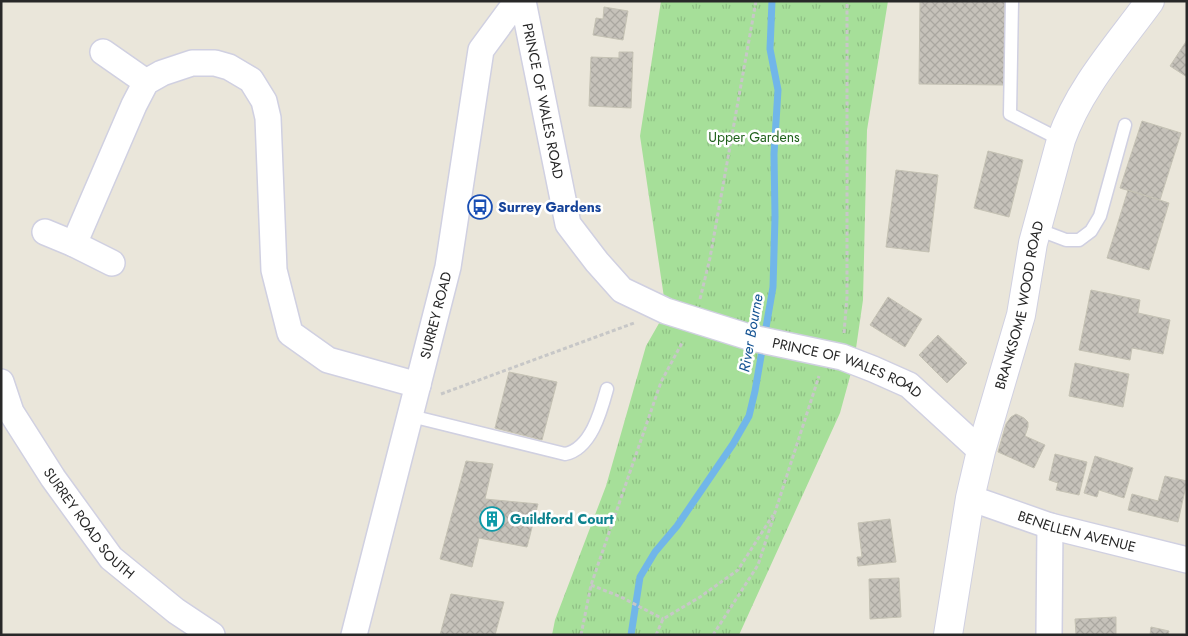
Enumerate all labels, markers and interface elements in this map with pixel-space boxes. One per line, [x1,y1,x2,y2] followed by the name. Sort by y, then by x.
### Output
[518,21,569,181] street label: PRINCE OF WALES ROAD
[708,127,800,147] park label: Upper Gardens
[467,194,493,220] bus stop icon: Surrey Gardens
[498,197,602,217] place label: Surrey Gardens
[990,219,1049,392] street label: BRANKSOME WOOD ROAD
[415,270,456,361] street label: SURREY ROAD
[733,292,769,374] water label: River Bourne
[771,333,927,402] street label: PRINCE OF WALES ROAD
[39,464,139,583] street label: SURREY ROAD SOUTH
[1015,505,1138,557] street label: BENELLEN AVENUE
[479,506,505,532] building icon: Guildford Court
[510,509,614,529] place label: Guildford Court

